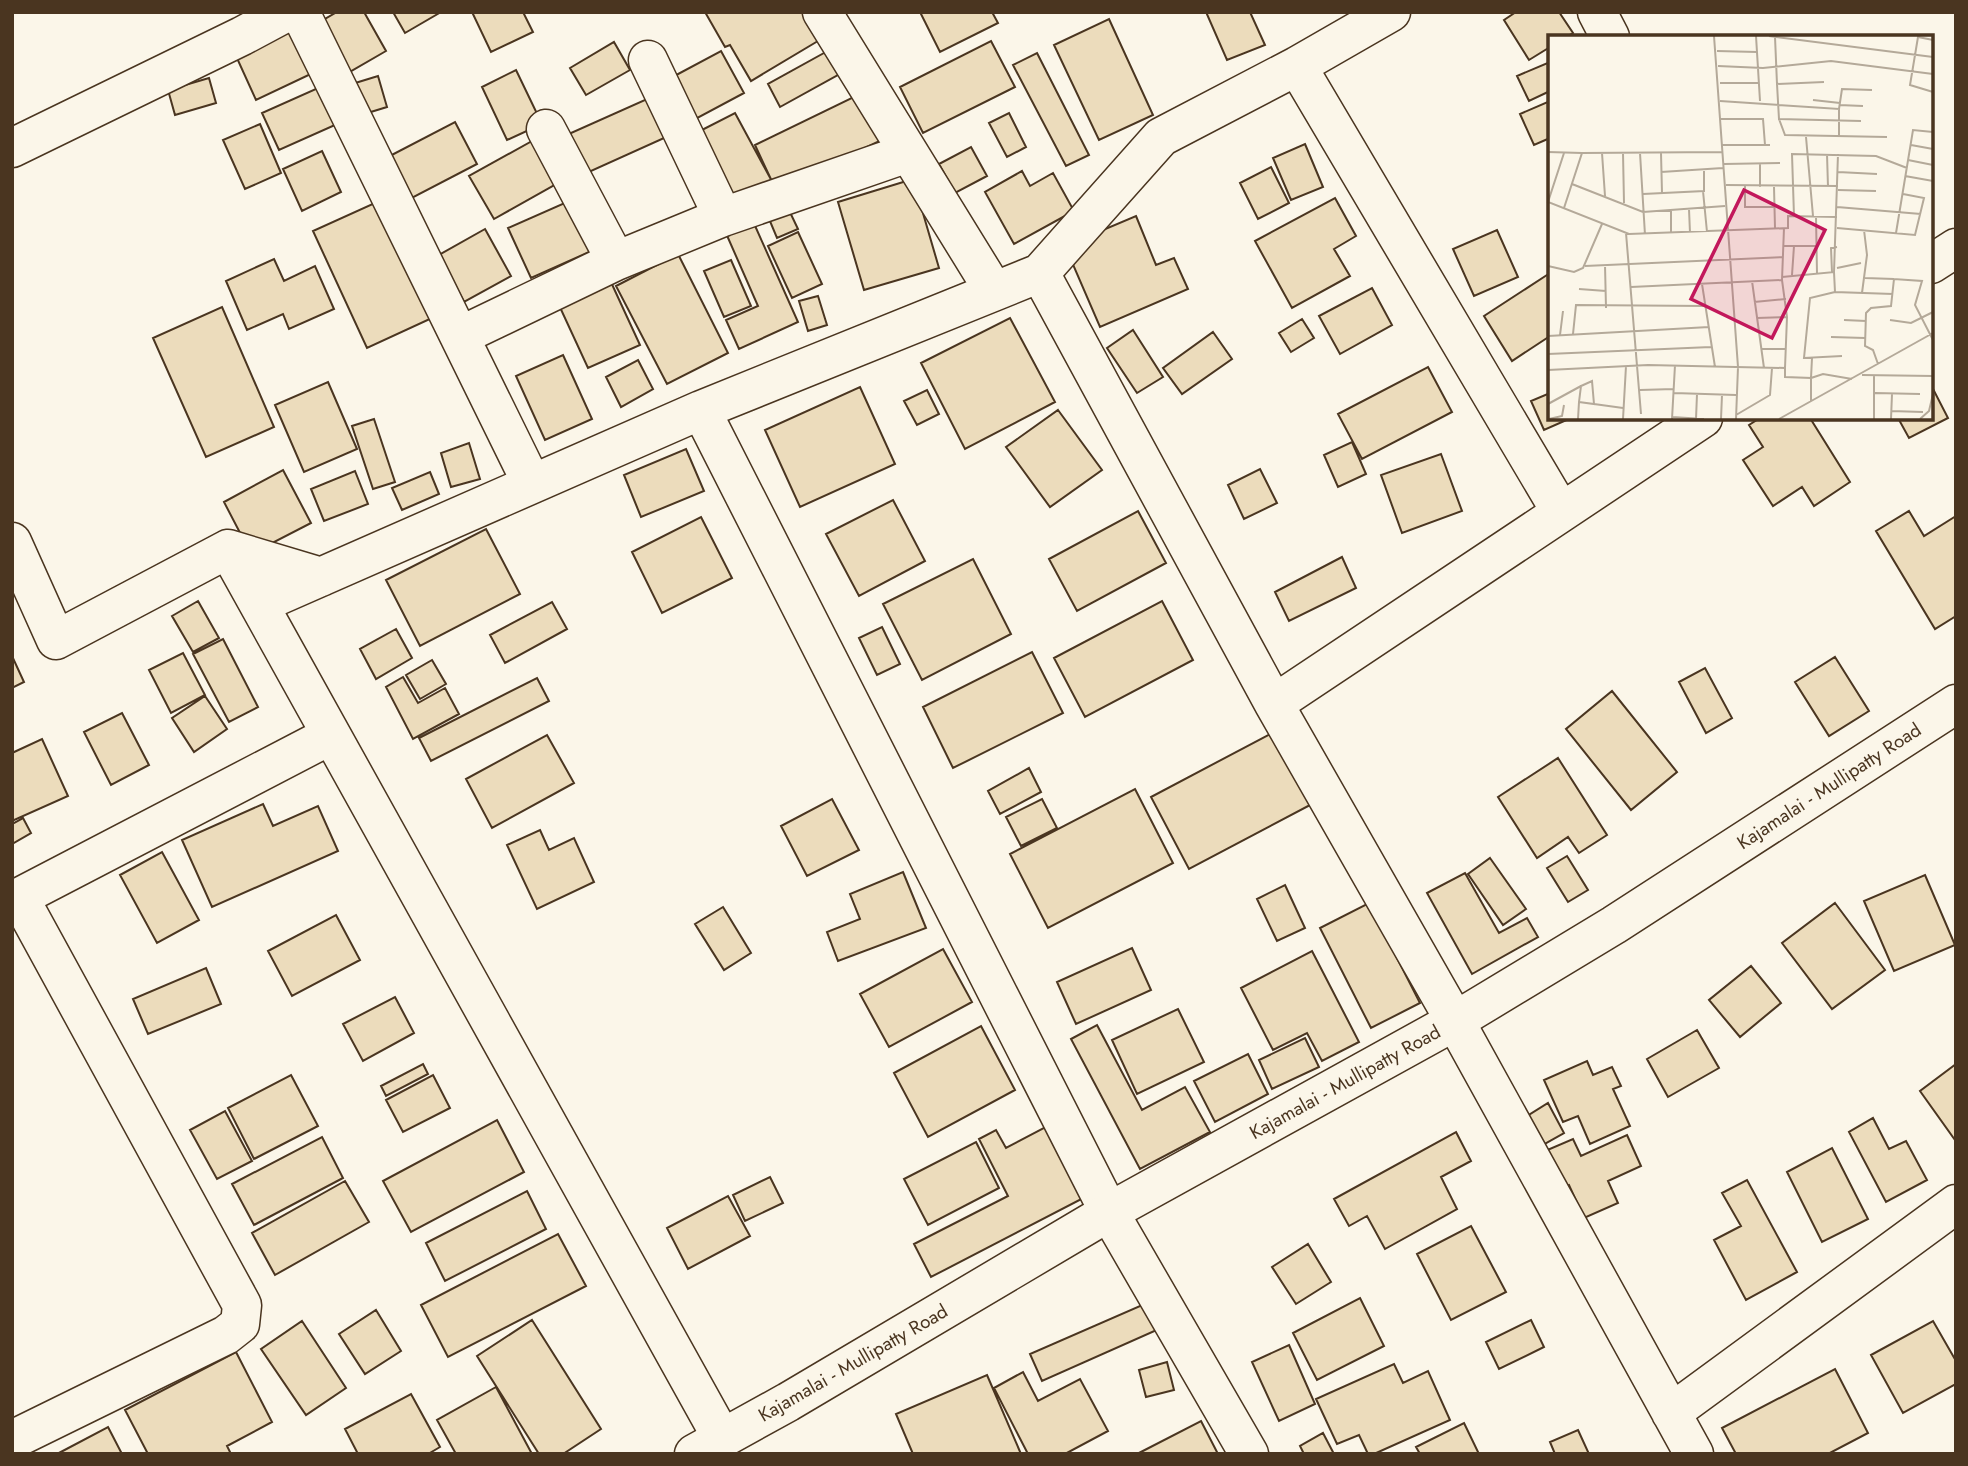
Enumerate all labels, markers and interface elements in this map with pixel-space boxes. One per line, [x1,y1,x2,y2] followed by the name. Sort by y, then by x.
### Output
[1548,35,1933,420] inset map
[1732,716,1926,856] street label: Kajamalai - Mullipatty Road
[1245,1018,1445,1146] street label: Kajamalai - Mullipatty Road
[753,1298,953,1428] street label: Kajamalai - Mullipatty Road

